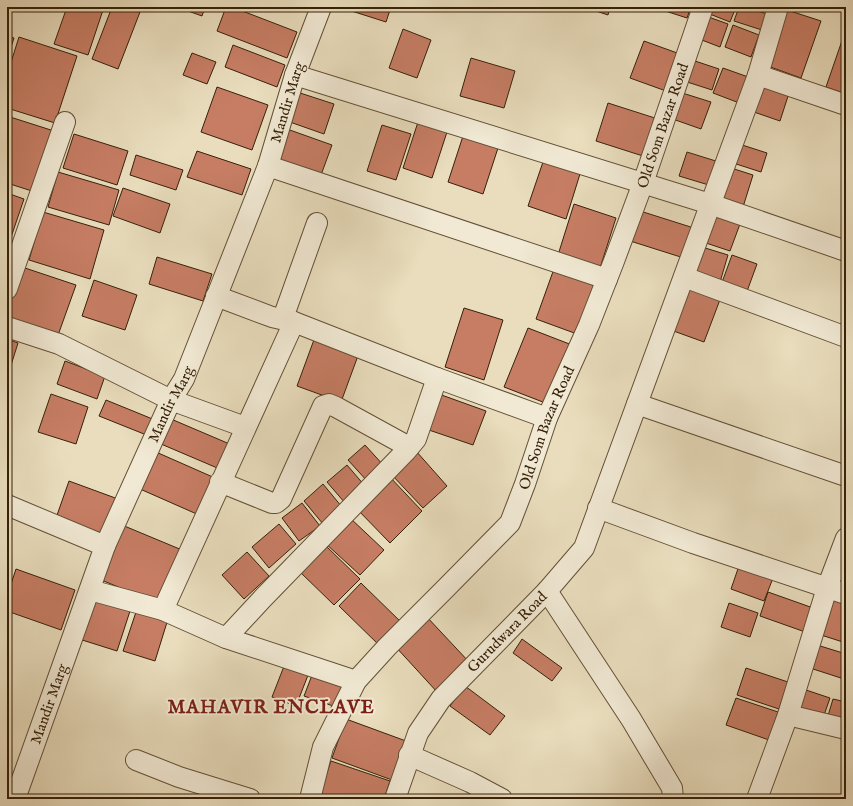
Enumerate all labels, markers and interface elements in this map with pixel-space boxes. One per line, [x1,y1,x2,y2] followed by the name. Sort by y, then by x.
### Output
[266,58,309,145] street label: Mandir Marg
[633,60,693,191] street label: Old Som Bazar Road
[144,362,199,446] street label: Mandir Marg
[515,362,580,492] street label: Old Som Bazar Road
[463,587,552,677] street label: Gurudwara Road
[26,661,73,747] street label: Mandir Marg
[167,696,375,720] district label: MAHAVIR ENCLAVE

